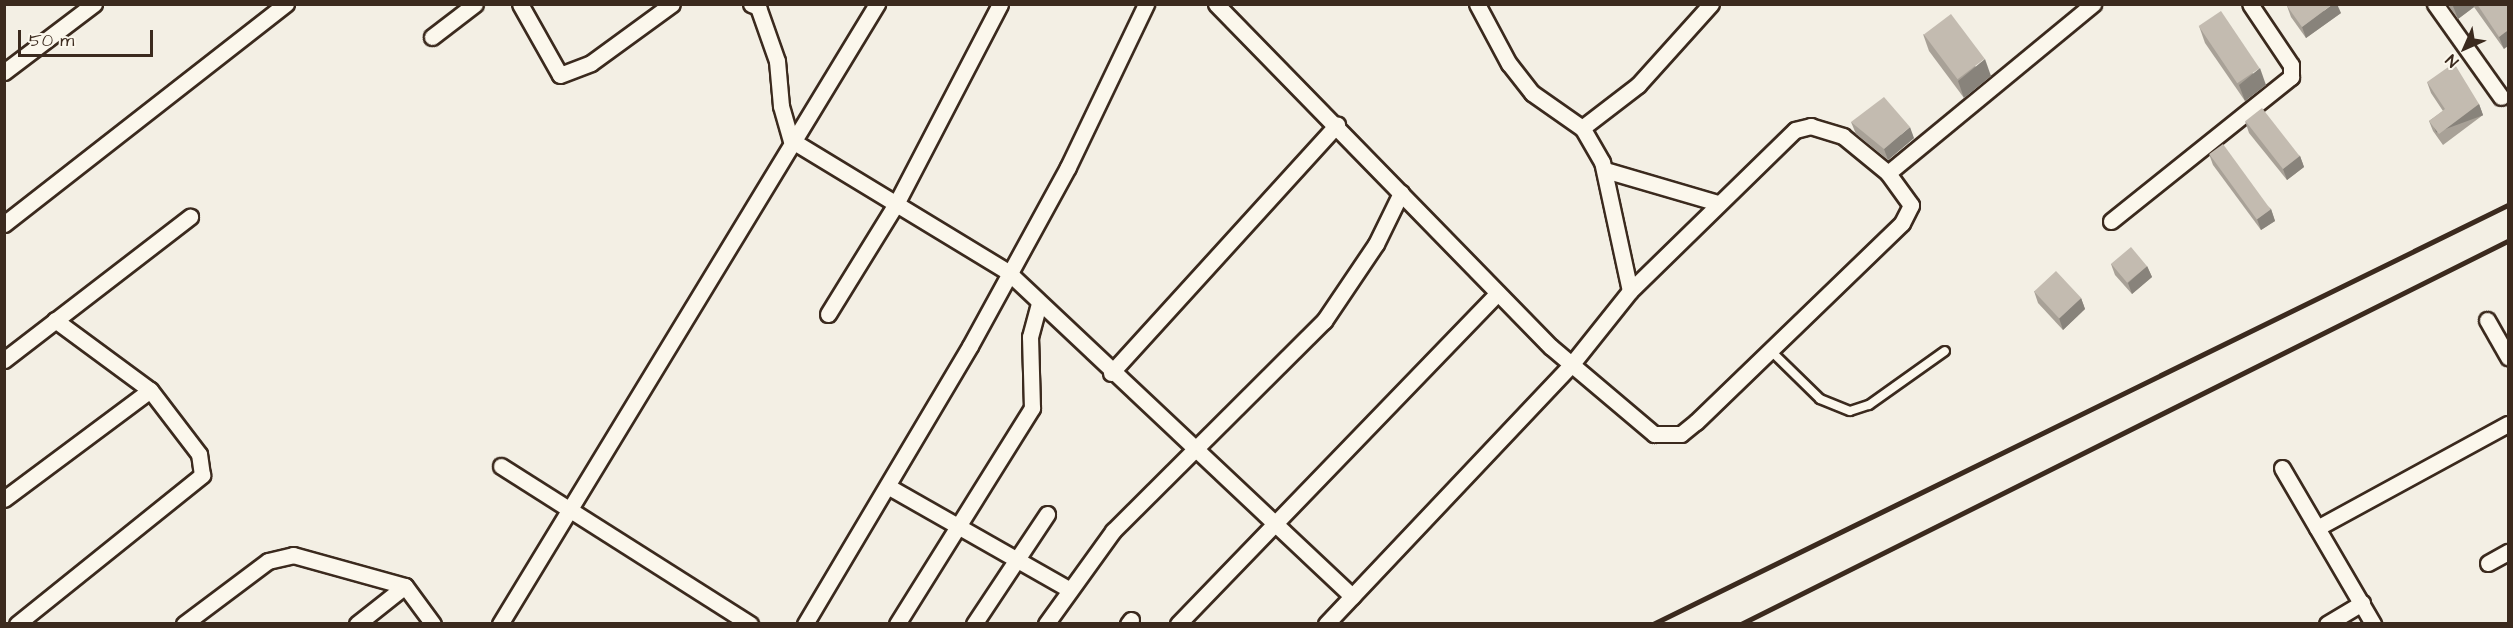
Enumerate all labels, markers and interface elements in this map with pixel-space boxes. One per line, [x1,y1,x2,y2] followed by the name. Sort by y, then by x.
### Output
[21,18,156,56] scale bar
[2435,18,2495,78] north arrow
[29,28,74,53] text: 50 m
[2441,49,2464,72] text: N

